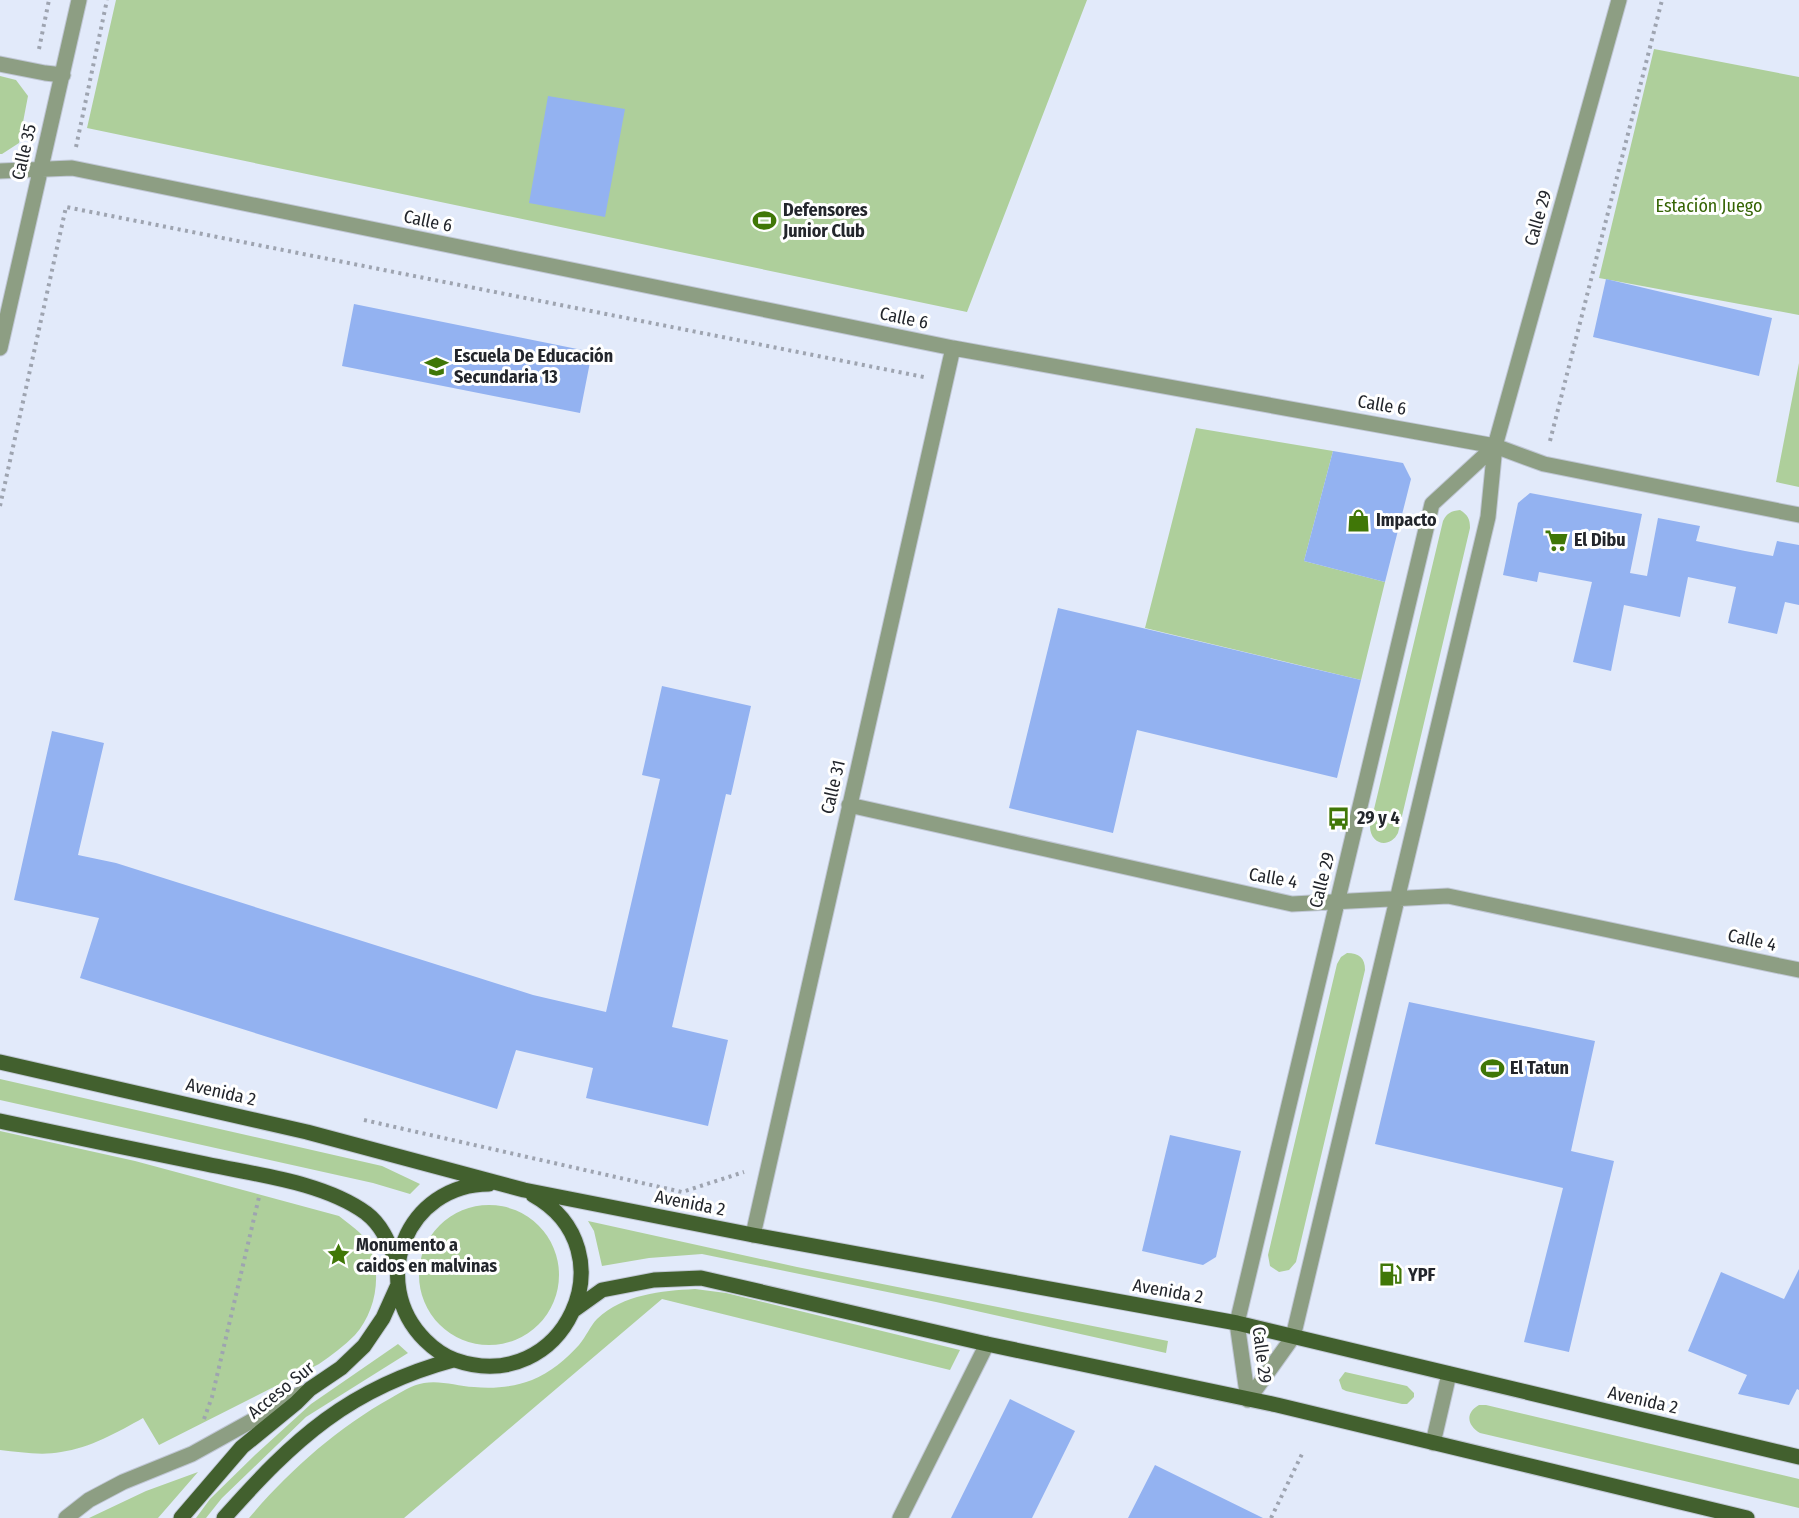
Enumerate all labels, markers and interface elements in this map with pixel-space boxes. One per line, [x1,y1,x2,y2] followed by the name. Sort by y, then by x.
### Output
[7,122,41,182] street label: Calle 35
[1520,188,1556,248] street label: Calle 29
[1656,195,1762,217] park label: Estación Juego
[782,199,868,242] place label: Defensores Junior Club
[402,205,454,237] street label: Calle 6
[752,207,778,233] sports icon: Defensores Junior Club
[878,302,930,334] street label: Calle 6
[454,345,613,388] place label: Escuela De Educación Secundaria 13
[423,353,449,379] school or university icon: Escuela De Educación Secundaria 13
[1356,390,1408,420] street label: Calle 6
[1345,507,1371,533] shop icon: Impacto
[1376,509,1437,531] place label: Impacto
[1543,527,1569,553] supermarket icon: El Dibu
[1574,529,1626,551] place label: El Dibu
[816,758,850,816] street label: Calle 31
[1326,805,1352,831] bus stop icon: 29 y 4
[1356,807,1400,829] place label: 29 y 4
[1304,850,1340,910] street label: Calle 29
[1247,863,1299,893] street label: Calle 4
[1726,924,1778,956] street label: Calle 4
[1479,1055,1505,1081] sports icon: El Tatun
[1510,1057,1569,1079] place label: El Tatun
[184,1073,258,1111] street label: Avenida 2
[653,1185,727,1221] street label: Avenida 2
[356,1234,497,1277] place label: Monumento a caidos en malvinas
[325,1242,351,1268] place icon: Monumento a caidos en malvinas
[1377,1262,1403,1288] fuel station icon: YPF
[1407,1264,1436,1286] place label: YPF
[1131,1274,1205,1308] street label: Avenida 2
[1248,1326,1276,1384] street label: Calle 29
[243,1356,319,1423] street label: Acceso Sur
[1606,1381,1680,1419] street label: Avenida 2

